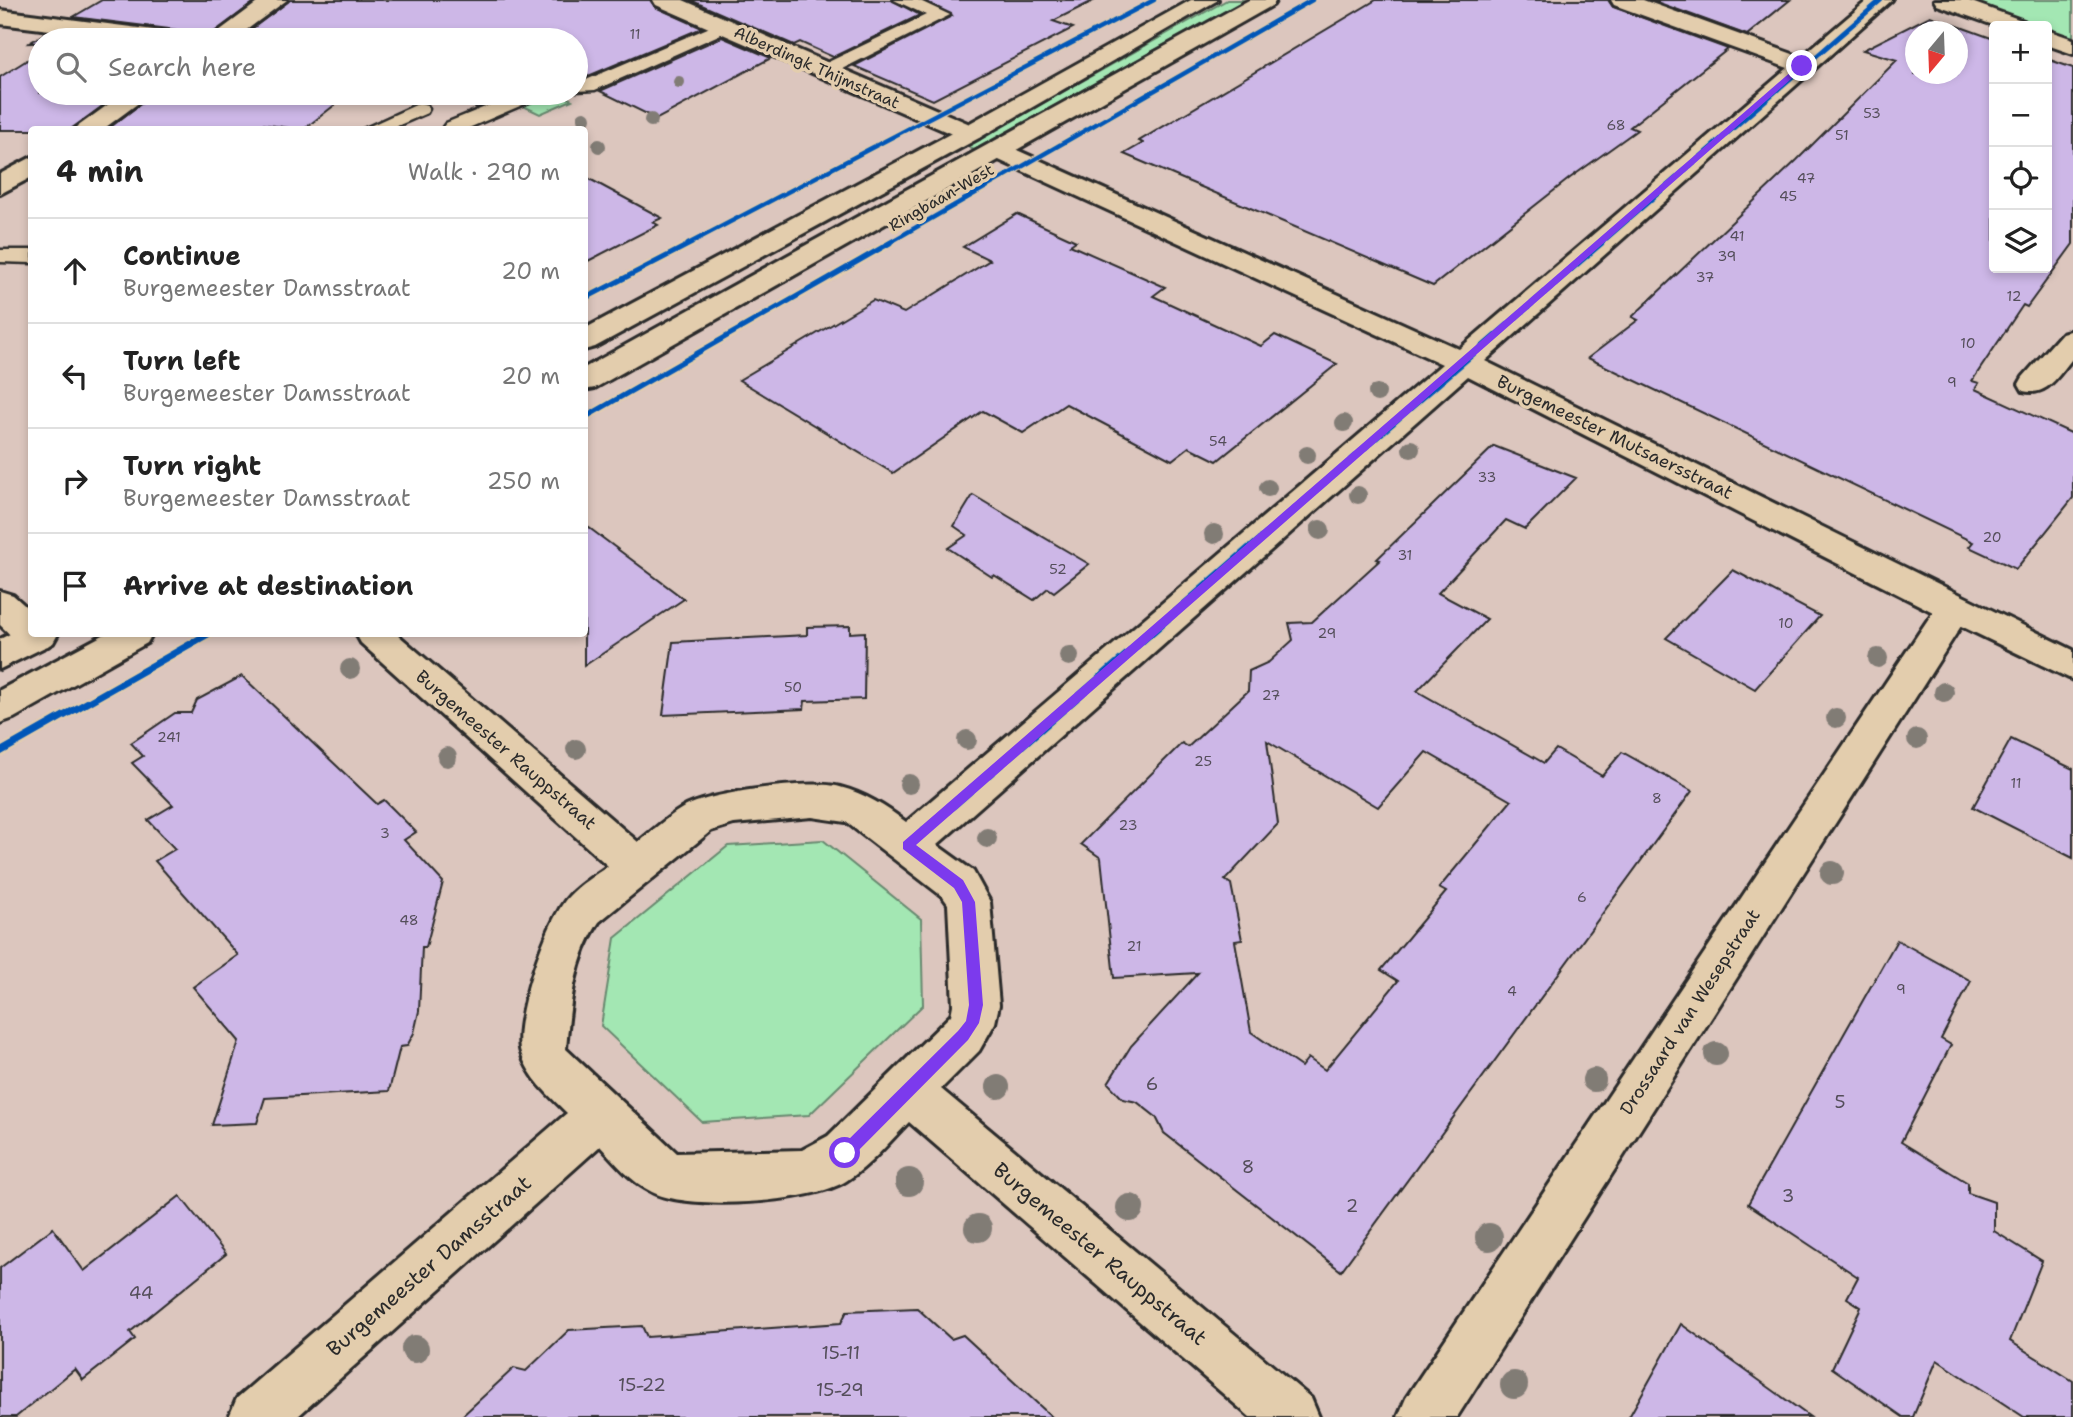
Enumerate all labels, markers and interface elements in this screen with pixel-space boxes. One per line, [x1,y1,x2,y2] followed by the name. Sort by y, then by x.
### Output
[731,21,903,113] street label: Alberdingk Thijmstraat
[1905,21,1968,84] north arrow
[1989,21,2052,273] map controls
[1989,21,2052,84] button: +
[629,25,641,43] house number: 11
[28,28,588,105] search box
[52,48,90,86] icon: search
[108,49,257,84] text: Search here
[1786,50,1817,81] route end
[1989,84,2052,147] button: −
[1863,104,1881,122] house number: 53
[1606,116,1626,134] house number: 68
[1835,126,1849,144] house number: 51
[1989,147,2052,210] button: locate
[56,151,143,192] text: 4 min
[408,157,560,187] text: Walk · 290 m
[885,159,998,236] street label: Ringbaan-West
[1797,169,1815,187] house number: 47
[1779,187,1797,205] house number: 45
[1989,210,2052,273] button: layers
[1730,227,1744,245] house number: 41
[123,238,241,273] text: Continue
[1718,247,1736,265] house number: 39
[56,252,94,290] icon: ahead
[501,256,560,286] text: 20 m
[1696,268,1714,286] house number: 37
[123,273,411,303] text: Burgemeester Damsstraat
[2007,287,2021,305] house number: 12
[1960,334,1976,352] house number: 10
[123,343,240,378] text: Turn left
[56,357,94,395] icon: left
[501,361,560,391] text: 20 m
[1493,369,1737,505] street label: Burgemeester Mutsaersstraat
[1947,373,1957,391] house number: 9
[123,378,411,408] text: Burgemeester Damsstraat
[1209,432,1227,450] house number: 54
[123,448,261,483] text: Turn right
[56,462,94,500] icon: right
[487,466,560,496] text: 250 m
[1478,468,1496,486] house number: 33
[123,483,411,513] text: Burgemeester Damsstraat
[1982,528,2002,546] house number: 20
[1398,546,1412,564] house number: 31
[1049,560,1067,578] house number: 52
[56,567,94,605] icon: arrive
[123,568,413,603] text: Arrive at destination
[1778,614,1794,632] house number: 10
[1318,624,1336,642] house number: 29
[411,665,602,835] street label: Burgemeester Rauppstraat
[784,678,802,696] house number: 50
[1262,686,1280,704] house number: 27
[157,728,181,746] house number: 241
[1194,752,1212,770] house number: 25
[2010,774,2022,792] house number: 11
[1652,789,1662,807] house number: 8
[1119,816,1137,834] house number: 23
[380,824,390,842] house number: 3
[1577,888,1587,906] house number: 6
[1614,904,1766,1120] street label: Drossaard van Wesepstraat
[399,911,419,929] house number: 48
[1127,937,1141,955] house number: 21
[1896,980,1906,998] house number: 9
[1507,982,1517,1000] house number: 4
[1146,1072,1158,1096] house number: 6
[1834,1090,1846,1114] house number: 5
[829,1137,860,1168] route start
[1242,1155,1254,1179] house number: 8
[987,1156,1213,1352] street label: Burgemeester Rauppstraat
[321,1169,537,1363] street label: Burgemeester Damsstraat
[1782,1184,1794,1208] house number: 3
[1346,1194,1358,1218] house number: 2
[129,1281,153,1305] house number: 44
[822,1341,860,1365] house number: 15-11
[618,1373,666,1397] house number: 15-22
[816,1378,864,1402] house number: 15-29

